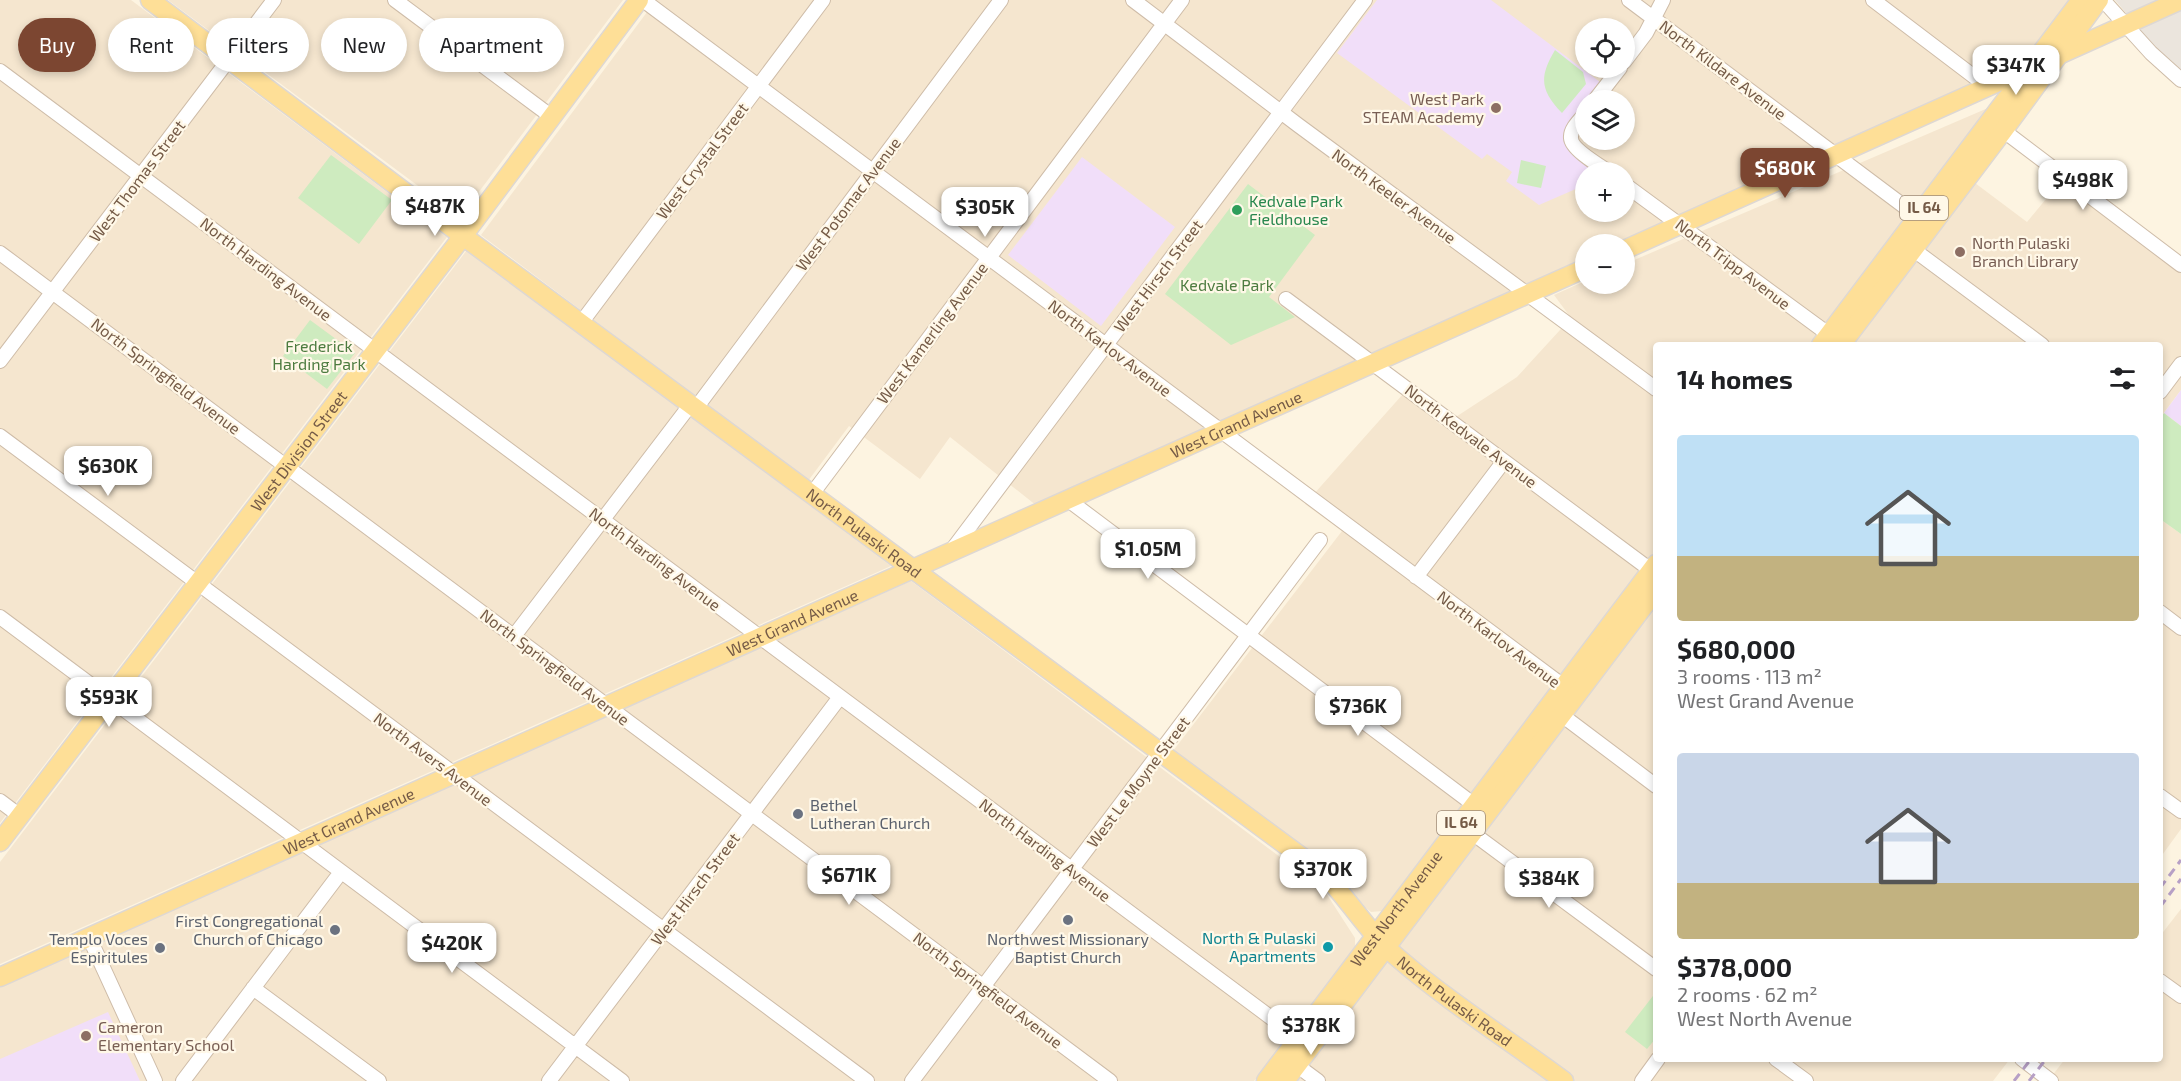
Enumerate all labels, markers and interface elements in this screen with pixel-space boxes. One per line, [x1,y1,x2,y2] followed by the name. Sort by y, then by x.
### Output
[1656,16,1790,123] street label: North Kildare Avenue
[18,18,96,72] chip: Buy
[108,18,194,72] chip: Rent
[206,18,309,72] chip: Filters
[321,18,407,72] chip: New
[419,18,564,72] chip: Apartment
[1575,18,1635,294] map controls
[1575,18,1635,78] button: locate
[1974,45,2058,96] pin: $347K
[1987,52,2045,76] text: $347K
[1363,89,1485,126] place label: West Park STEAM Academy
[1575,90,1635,150] button: layers
[652,99,752,223] street label: West Crystal Street
[1489,101,1503,115] marker: West Park STEAM Academy
[85,116,189,245] street label: West Thomas Street
[791,133,904,274] street label: West Potomac Avenue
[1329,144,1460,247] street label: North Keeler Avenue
[1743,148,1827,199] pin: $680K
[1754,155,1816,179] text: $680K
[2041,160,2125,211] pin: $498K
[1575,162,1635,222] button: +
[2052,167,2114,191] text: $498K
[393,186,477,237] pin: $487K
[943,187,1027,238] pin: $305K
[1249,191,1343,228] place label: Kedvale Park Fieldhouse
[405,193,465,217] text: $487K
[955,194,1015,218] text: $305K
[1900,196,1948,220] road number: IL 64
[1230,203,1244,217] marker: Kedvale Park Fieldhouse
[197,213,336,324] street label: North Harding Avenue
[1672,214,1794,313] street label: North Tripp Avenue
[1109,216,1206,336] street label: West Hirsch Street
[1972,233,2079,270] place label: North Pulaski Branch Library
[1575,234,1635,294] button: −
[1953,245,1967,259] marker: North Pulaski Branch Library
[872,258,991,407] street label: West Kamerling Avenue
[1180,275,1274,294] park label: Kedvale Park
[1045,295,1176,400] street label: North Karlov Avenue
[88,313,245,438] street label: North Springfield Avenue
[272,336,366,373] park label: Frederick Harding Park
[2106,362,2139,395] icon: filters
[1677,363,1793,394] text: 14 homes
[1402,380,1541,491] street label: North Kedvale Avenue
[1167,386,1305,462] street label: West Grand Avenue
[246,387,350,515] street label: West Division Street
[66,446,150,497] pin: $630K
[78,453,138,477] text: $630K
[1854,474,1962,582] icon: home
[803,484,926,581] street label: North Pulaski Road
[586,503,725,614] street label: North Harding Avenue
[1099,529,1197,580] pin: $1.05M
[1114,536,1182,560] text: $1.05M
[724,585,861,660] street label: West Grand Avenue
[1434,586,1565,691] street label: North Karlov Avenue
[477,604,634,729] street label: North Springfield Avenue
[1677,633,1796,664] text: $680,000
[1677,664,1822,688] text: 3 rooms · 113 m²
[67,677,151,728] pin: $593K
[80,684,138,708] text: $593K
[1316,686,1400,737] pin: $736K
[1677,688,1854,712] text: West Grand Avenue
[1329,693,1387,717] text: $736K
[370,708,496,809] street label: North Avers Avenue
[1082,712,1193,851] street label: West Le Moyne Street
[280,783,417,858] street label: West Grand Avenue
[1854,792,1962,900] icon: home
[976,794,1115,905] street label: North Harding Avenue
[810,795,930,832] place label: Bethel Lutheran Church
[791,807,805,821] marker: Bethel Lutheran Church
[1437,811,1485,835] road number: IL 64
[646,829,743,949] street label: West Hirsch Street
[1346,847,1446,970] street label: West North Avenue
[1281,849,1365,900] pin: $370K
[807,855,891,906] pin: $671K
[1294,856,1352,880] text: $370K
[1507,858,1591,909] pin: $384K
[821,862,877,886] text: $671K
[1519,865,1579,889] text: $384K
[175,911,323,948] place label: First Congregational Church of Chicago
[1061,913,1075,927] marker: Northwest Missionary Baptist Church
[328,923,342,937] marker: First Congregational Church of Chicago
[410,923,494,974] pin: $420K
[910,927,1067,1052] street label: North Springfield Avenue
[1202,928,1316,965] place label: North & Pulaski Apartments
[49,929,148,966] place label: Templo Voces Espiritules
[987,929,1150,966] place label: Northwest Missionary Baptist Church
[421,930,483,954] text: $420K
[1321,940,1335,954] marker: North & Pulaski Apartments
[153,941,167,955] marker: Templo Voces Espiritules
[1677,951,1792,982] text: $378,000
[1394,952,1516,1050] street label: North Pulaski Road
[1677,982,1817,1006] text: 2 rooms · 62 m²
[1269,1005,1353,1056] pin: $378K
[1677,1006,1852,1030] text: West North Avenue
[1282,1012,1340,1036] text: $378K
[98,1017,234,1054] place label: Cameron Elementary School
[79,1029,93,1043] marker: Cameron Elementary School

